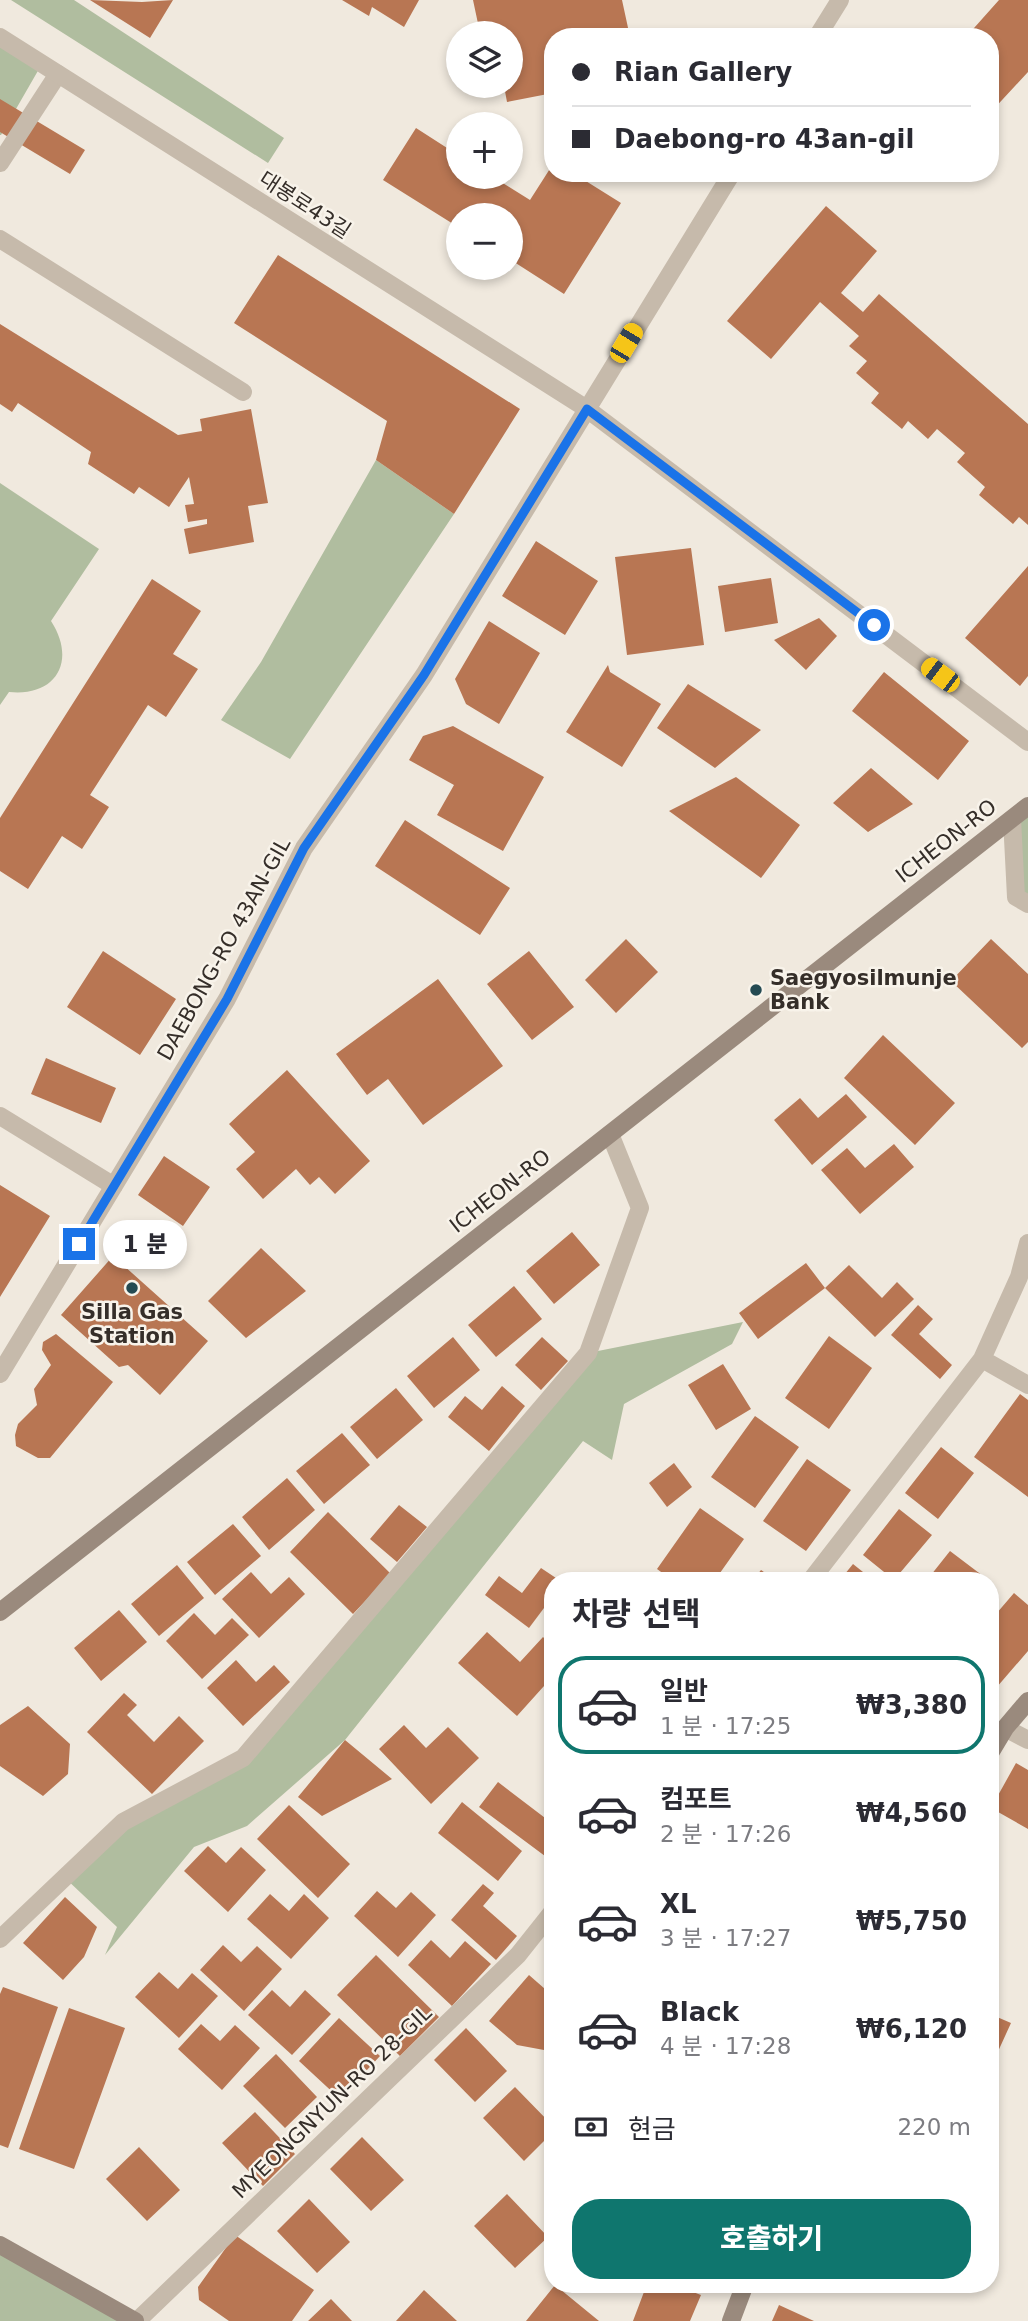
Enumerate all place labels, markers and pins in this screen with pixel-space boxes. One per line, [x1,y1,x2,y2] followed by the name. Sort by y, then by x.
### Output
[770,966,957,1014] place label: Saegyosilmunje Bank
[748,982,764,998] marker: Saegyosilmunje Bank
[124,1280,140,1296] marker: Silla Gas Station
[81,1300,183,1348] place label: Silla Gas Station

